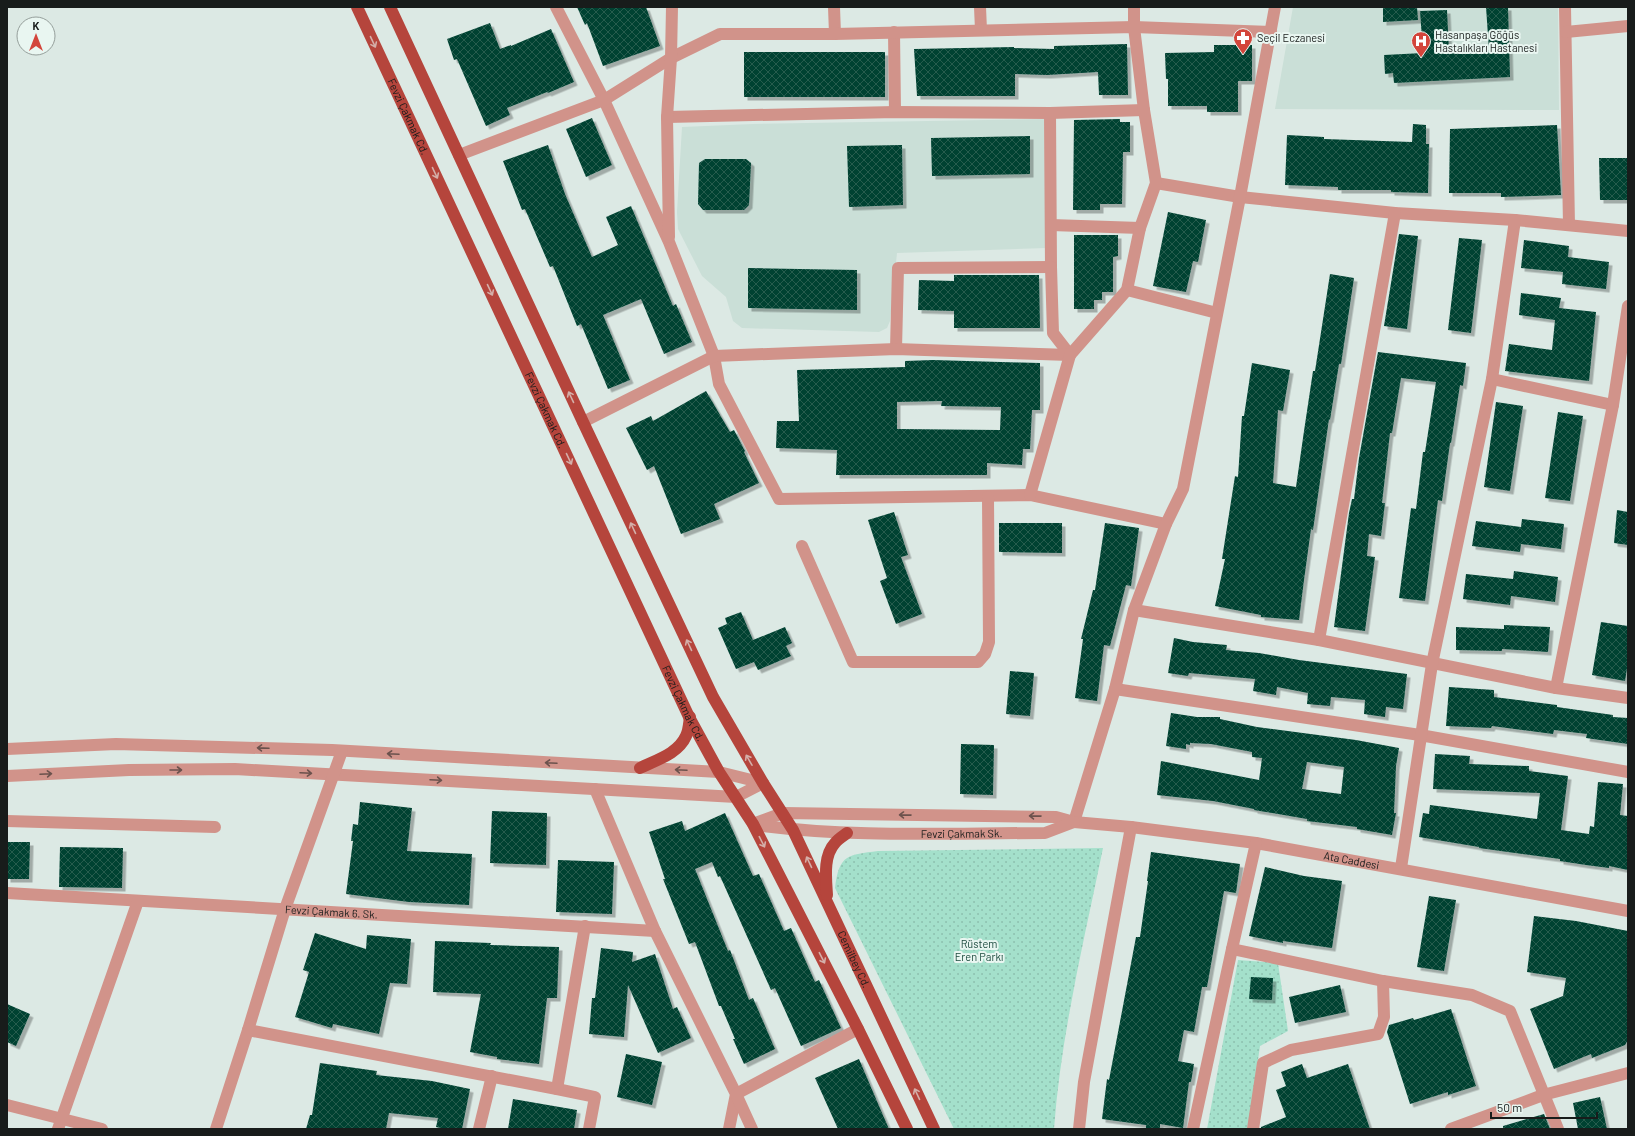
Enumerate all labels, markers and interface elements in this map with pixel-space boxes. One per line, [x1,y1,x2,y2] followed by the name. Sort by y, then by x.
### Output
[16,16,56,56] north arrow
[33,19,40,32] text: K
[1232,27,1254,55] pharmacy icon: Seçil Eczanesi
[1435,28,1537,54] place label: Hasanpaşa Göğüs Hastalıkları Hastanesi
[1410,30,1432,58] hospital icon: Hasanpaşa Göğüs Hastalıkları Hastanesi
[1257,31,1325,44] place label: Seçil Eczanesi
[370,36,378,48] one-way arrow
[385,76,432,157] street label: Fevzi Çakmak Cd.
[432,166,439,178] one-way arrow
[487,284,494,296] one-way arrow
[523,370,569,450] street label: Fevzi Çakmak Cd.
[567,392,574,404] one-way arrow
[566,452,573,464] one-way arrow
[629,522,636,534] one-way arrow
[685,639,692,651] one-way arrow
[660,663,708,743] street label: Fevzi Çakmak Cd.
[257,745,270,752] one-way arrow
[387,750,400,758] one-way arrow
[745,754,753,766] one-way arrow
[545,759,558,766] one-way arrow
[169,766,182,774] one-way arrow
[675,766,688,774] one-way arrow
[39,770,52,778] one-way arrow
[299,770,312,777] one-way arrow
[429,777,442,784] one-way arrow
[899,811,912,819] one-way arrow
[1029,813,1042,820] one-way arrow
[921,826,1003,840] street label: Fevzi Çakmak Sk.
[759,836,766,848] one-way arrow
[1323,848,1381,871] street label: Ata Caddesi
[805,856,812,868] one-way arrow
[285,902,378,921] street label: Fevzi Çakmak 6. Sk.
[835,928,873,990] street label: Cemilbey Cd.
[955,937,1003,963] park label: Rüstem Eren Parkı
[819,952,826,964] one-way arrow
[913,1088,920,1100] one-way arrow
[1491,1094,1597,1120] scale bar
[1497,1100,1522,1114] text: 50 m

